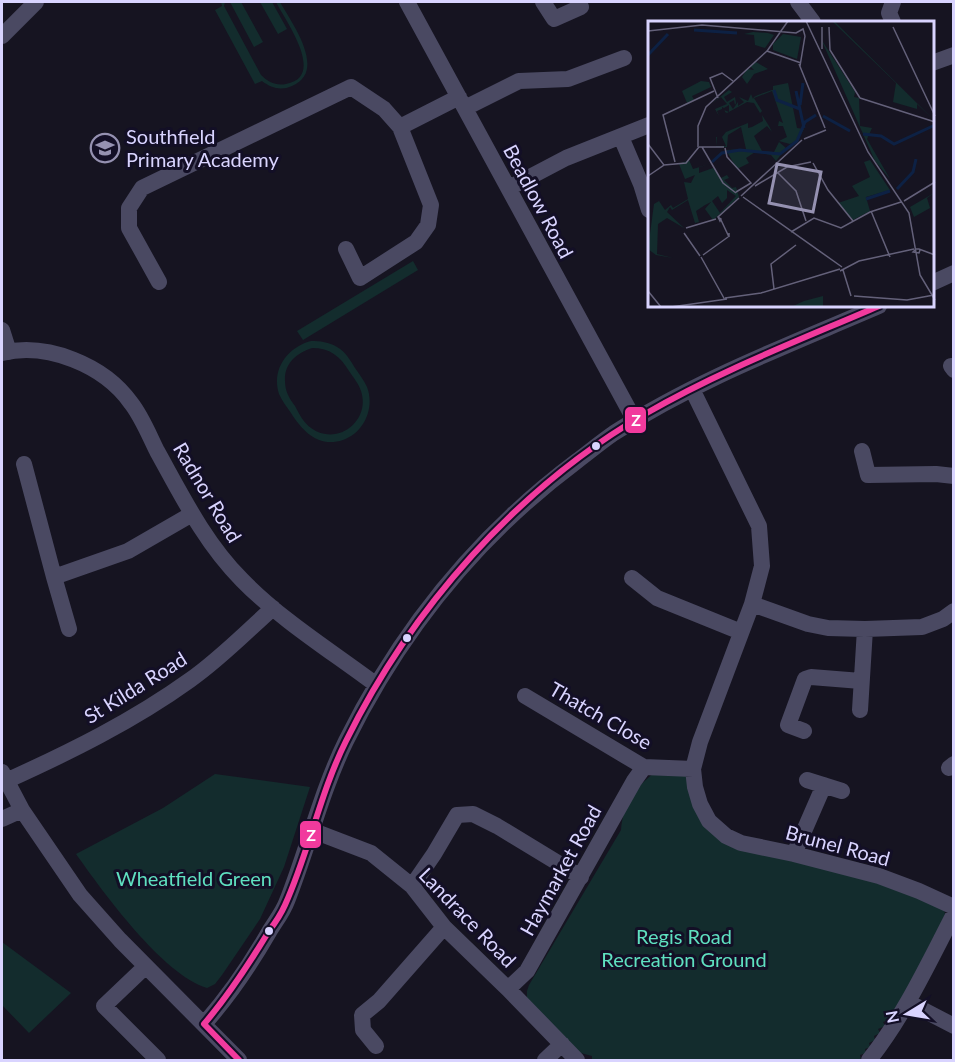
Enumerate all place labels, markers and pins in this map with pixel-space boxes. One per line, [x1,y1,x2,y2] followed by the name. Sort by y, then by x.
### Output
[126,124,280,171] place label: Southfield Primary Academy
[89,132,121,164] school or university icon: Southfield Primary Academy
[590,440,602,452] unlabelled marker
[401,632,413,644] unlabelled marker
[263,925,275,937] unlabelled marker

